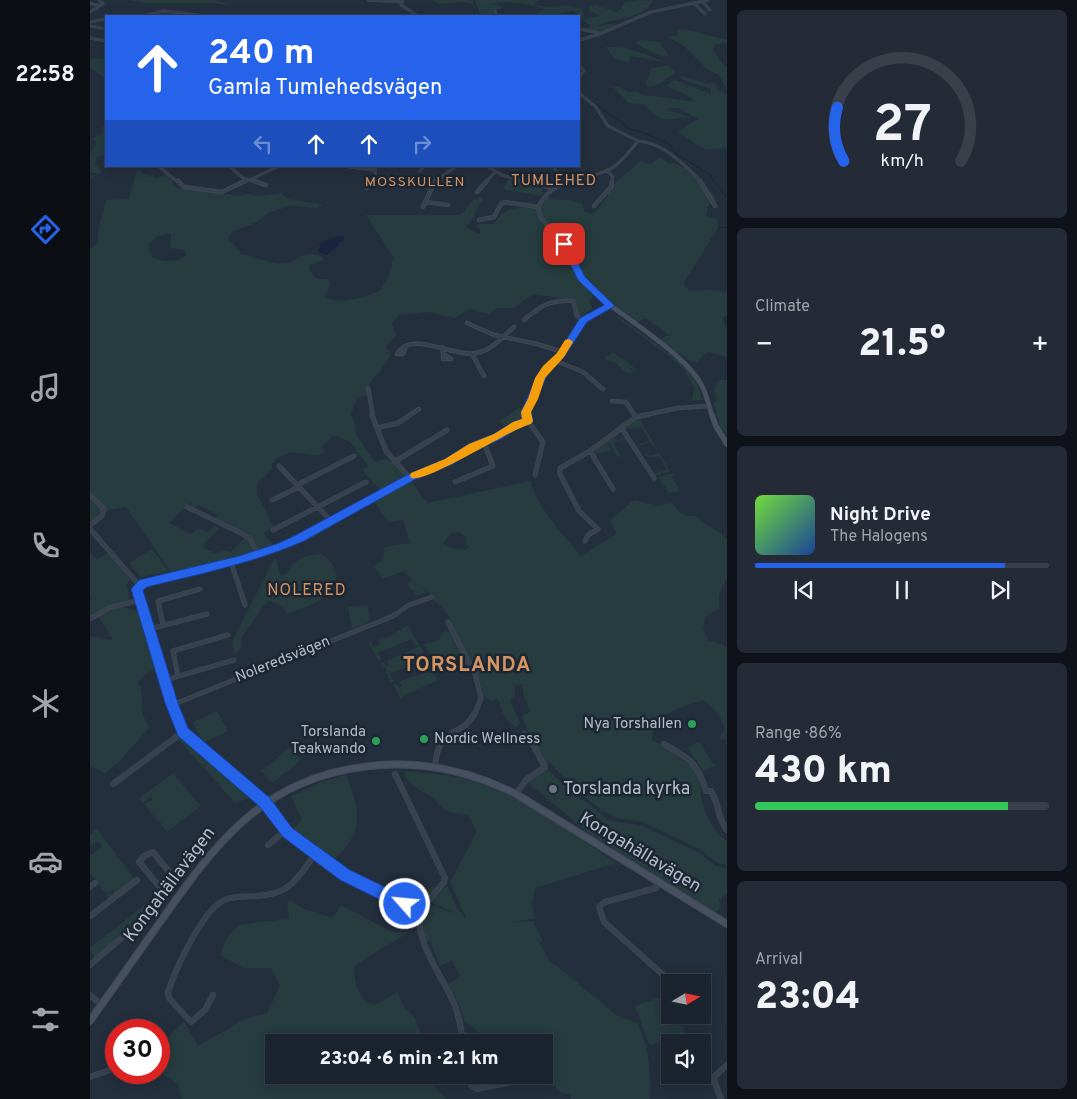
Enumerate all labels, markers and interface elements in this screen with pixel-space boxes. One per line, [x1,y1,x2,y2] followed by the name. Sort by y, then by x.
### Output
[208,32,314,76] text: 240 m
[125,35,190,100] icon: ahead
[15,62,75,89] text: 22:58
[208,75,442,102] text: Gamla Tumlehedsvägen
[872,94,932,160] text: 27
[249,130,277,158] icon: left
[302,130,330,158] icon: ahead
[355,130,383,158] icon: ahead
[408,130,436,158] icon: right
[880,150,924,173] text: km/h
[511,172,597,191] district label: TUMLEHED
[365,174,465,191] district label: MOSSKULLEN
[28,212,63,247] icon: directions
[543,223,585,265] pin
[550,230,578,258] icon: arrive
[755,297,810,317] text: Climate
[858,321,946,370] text: 21.5°
[755,328,773,364] text: −
[1031,328,1049,364] text: +
[28,370,63,405] icon: music
[830,503,931,527] text: Night Drive
[830,527,928,547] text: The Halogens
[28,528,63,563] icon: phone
[790,576,818,604] icon: previous
[888,576,916,604] icon: pause
[986,576,1014,604] icon: next
[267,581,347,601] district label: NOLERED
[233,632,333,688] street label: Noleredsvägen
[403,653,531,679] district label: TORSLANDA
[28,686,63,721] icon: climate
[584,715,682,734] place label: Nya Torshallen
[686,718,698,730] marker: Nya Torshallen
[291,723,366,759] place label: Torslanda Teakwando
[755,724,842,744] text: Range · 86%
[434,730,540,749] place label: Nordic Wellness
[418,733,430,745] marker: Nordic Wellness
[370,735,382,747] marker: Torslanda Teakwando
[755,748,892,797] text: 430 km
[563,778,690,801] place label: Torslanda kyrka
[547,783,559,795] marker: Torslanda kyrka
[575,808,705,898] street label: Kongahällavägen
[119,823,221,947] street label: Kongahällavägen
[28,844,63,879] icon: car
[378,877,430,929] position arrow
[755,950,803,970] text: Arrival
[661,974,711,1024] north arrow
[661,974,711,1084] map controls
[755,974,860,1023] text: 23:04
[28,1002,63,1037] icon: filters
[105,1019,170,1084] speed limit sign: 30
[661,1034,711,1084] button: sound
[319,1047,499,1071] text: 23:04 · 6 min · 2.1 km

